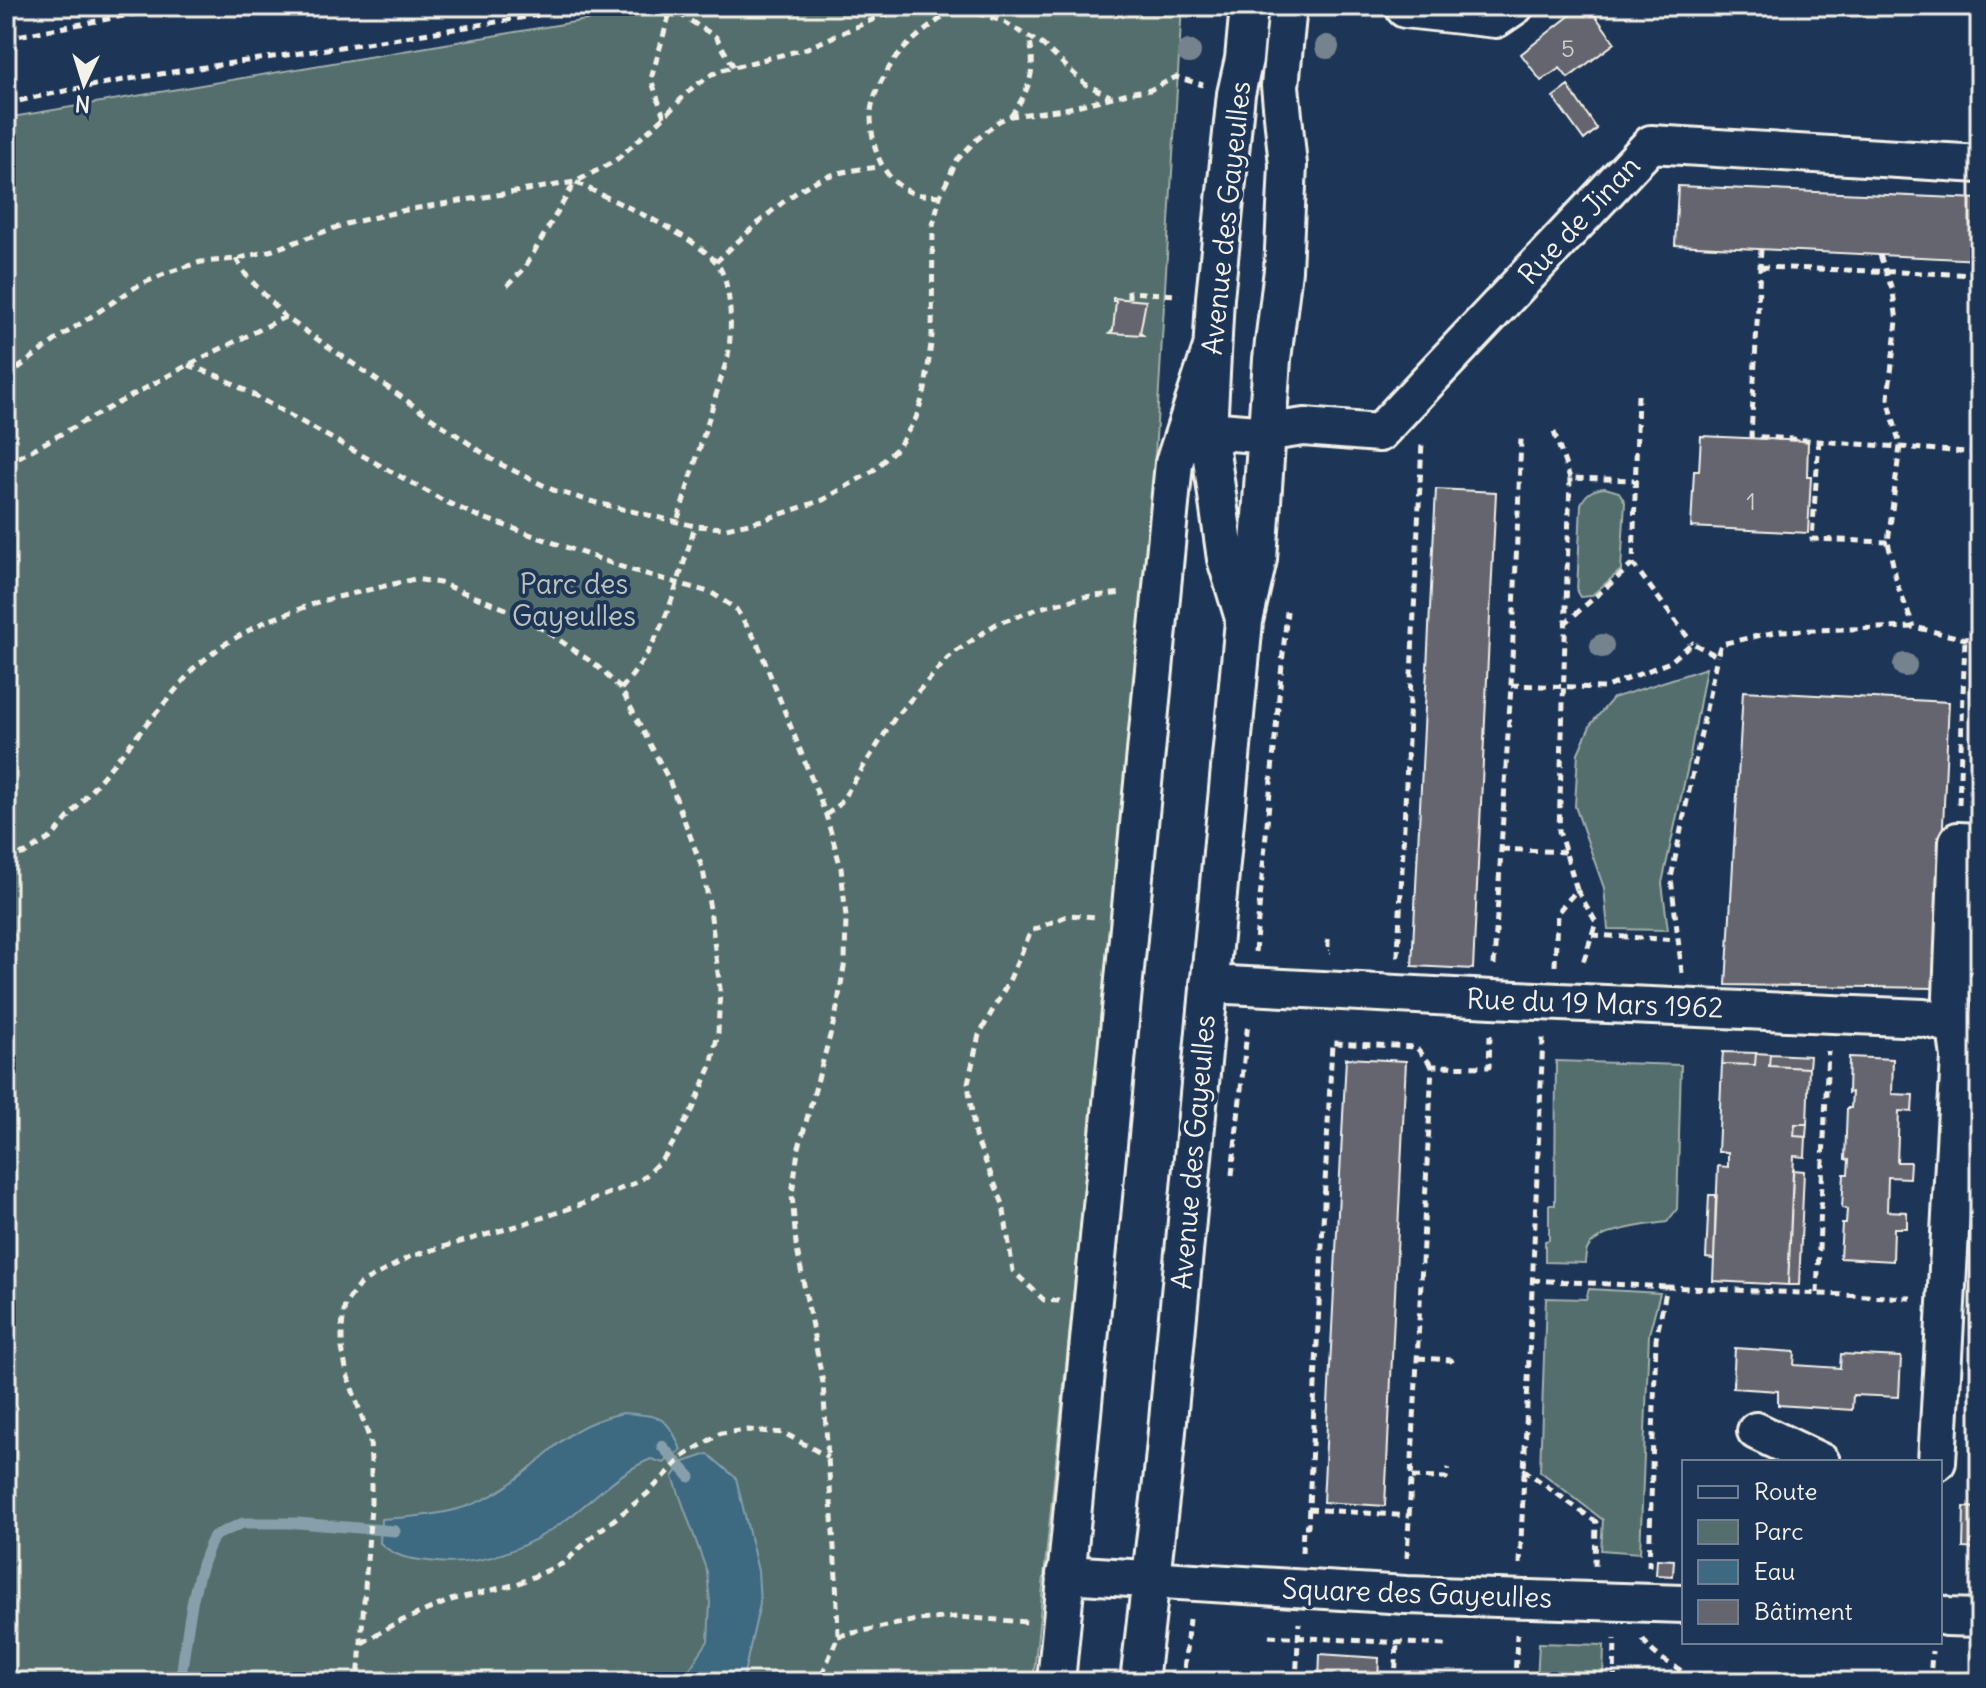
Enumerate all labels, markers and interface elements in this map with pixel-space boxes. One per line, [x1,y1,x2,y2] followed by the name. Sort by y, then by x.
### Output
[1561,33,1575,63] house number: 5
[44,44,124,124] north arrow
[1194,79,1258,357] street label: Avenue des Gayeulles
[74,89,91,118] text: N
[1510,148,1648,292] street label: Rue de Jinan
[1746,486,1756,516] house number: 1
[512,566,636,634] park label: Parc des Gayeulles
[1466,981,1724,1025] street label: Rue du 19 Mars 1962
[1163,1013,1223,1291] street label: Avenue des Gayeulles
[1682,1460,1942,1644] legend
[1754,1476,1817,1506] text: Route
[1754,1516,1803,1546] text: Parc
[1754,1556,1795,1586] text: Eau
[1281,1570,1553,1616] street label: Square des Gayeulles
[1754,1596,1853,1626] text: Bâtiment

